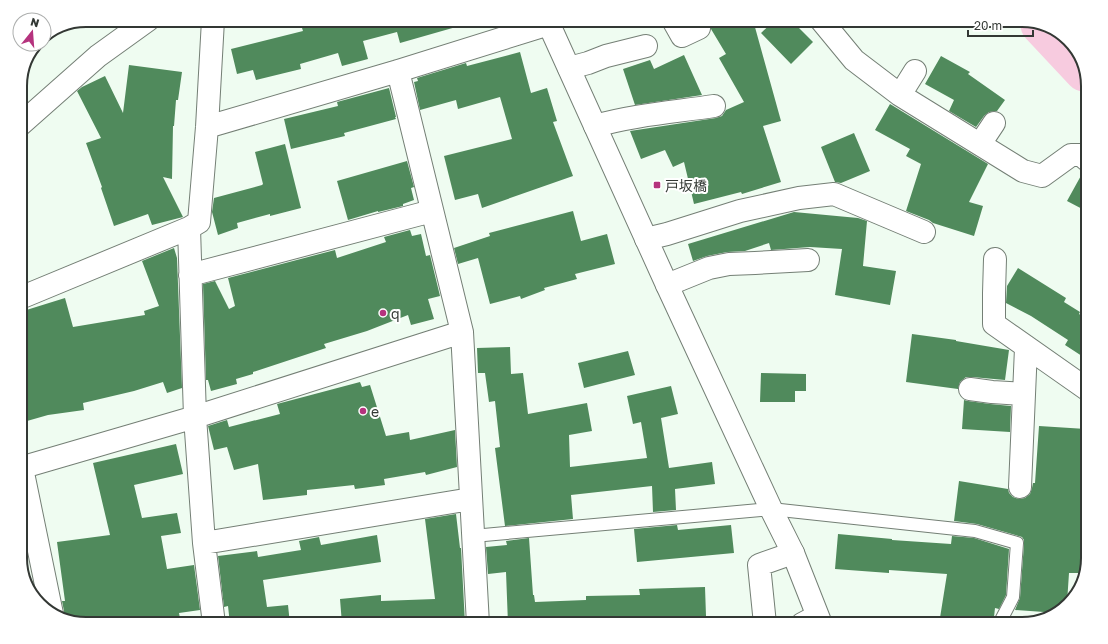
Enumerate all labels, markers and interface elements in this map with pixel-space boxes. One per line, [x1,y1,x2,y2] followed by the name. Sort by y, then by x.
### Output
[12,12,52,52] north arrow
[968,12,1033,38] scale bar
[29,15,41,29] text: N
[974,18,1002,33] text: 20 m
[665,177,707,194] place label: 戸坂橋
[652,180,662,190] marker: 戸坂橋
[391,305,400,322] place label: q
[378,308,388,318] marker: q
[371,403,379,420] place label: e
[358,406,368,416] marker: e

